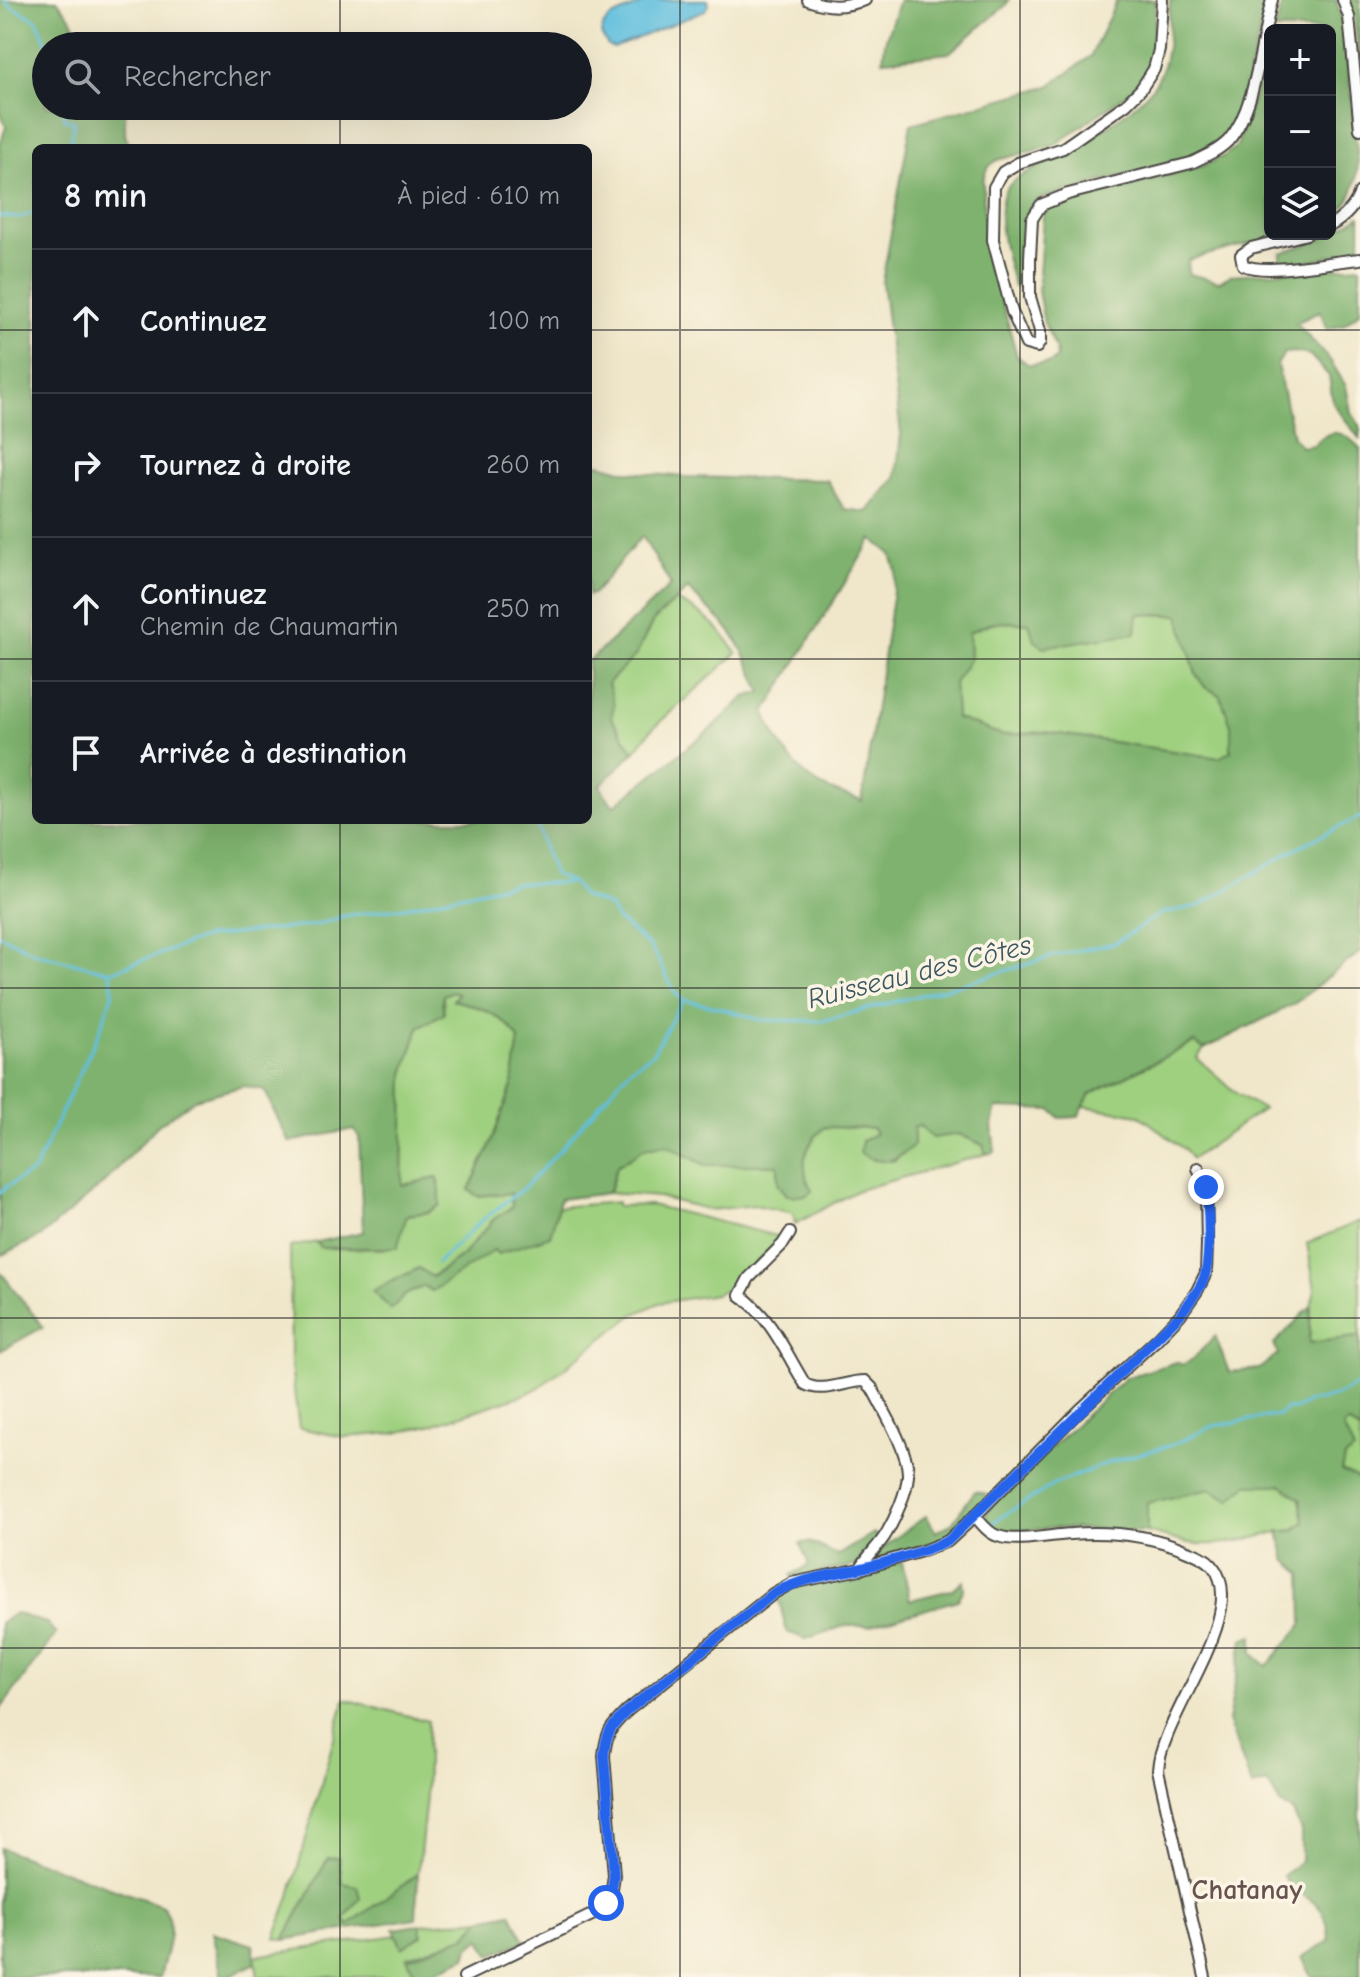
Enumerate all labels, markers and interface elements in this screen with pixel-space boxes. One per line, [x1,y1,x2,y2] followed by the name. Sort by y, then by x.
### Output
[1264,24,1336,240] map controls
[1264,24,1336,96] button: +
[32,32,592,120] search box
[60,54,104,98] icon: search
[124,59,271,94] text: Rechercher
[1264,96,1336,168] button: −
[1264,168,1336,240] button: layers
[64,176,147,216] text: 8 min
[397,181,560,211] text: À pied · 610 m
[64,299,108,343] icon: ahead
[140,304,266,339] text: Continuez
[488,306,560,336] text: 100 m
[64,443,108,487] icon: right
[140,448,351,483] text: Tournez à droite
[486,450,560,480] text: 260 m
[140,577,266,612] text: Continuez
[64,587,108,631] icon: ahead
[486,594,560,624] text: 250 m
[140,612,398,642] text: Chemin de Chaumartin
[64,731,108,775] icon: arrive
[140,736,407,771] text: Arrivée à destination
[804,929,1035,1015] water label: Ruisseau des Côtes
[1188,1169,1224,1205] route end
[1192,1874,1303,1906] district label: Chatanay
[588,1885,624,1921] route start

